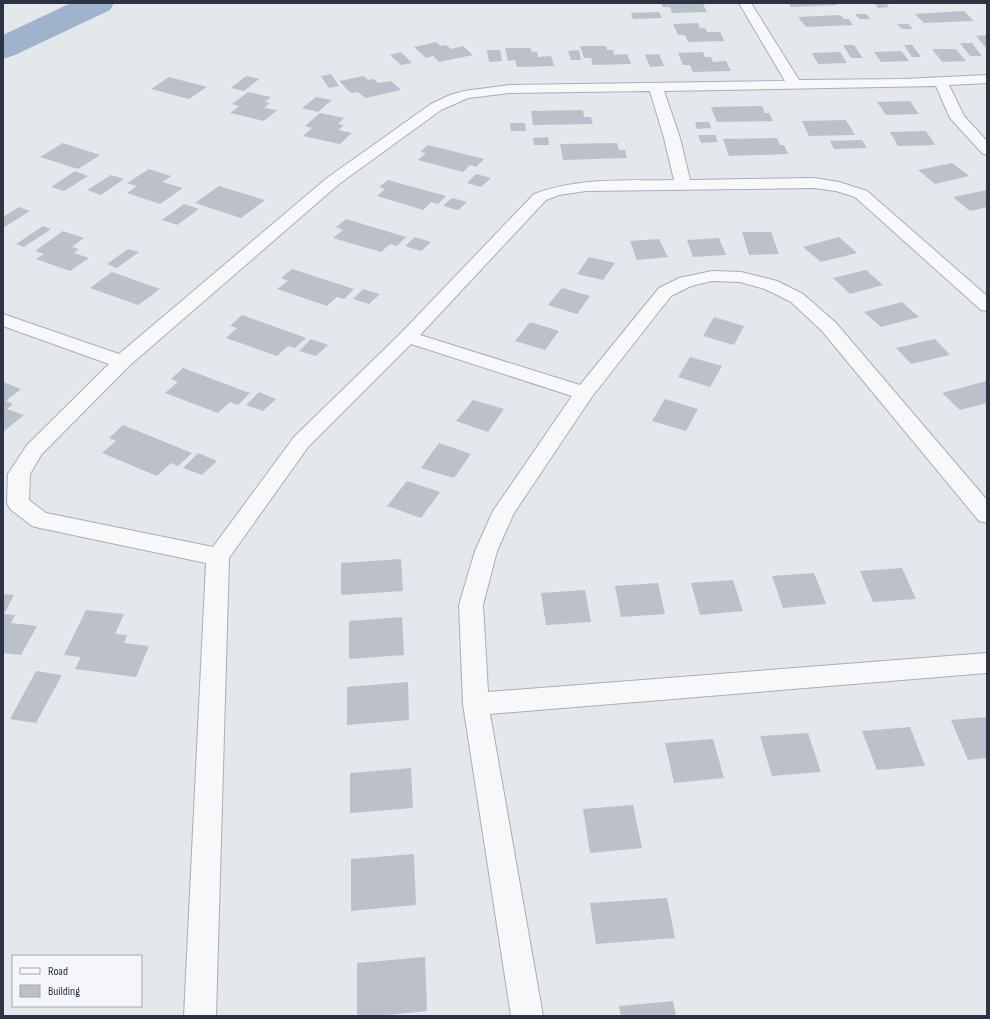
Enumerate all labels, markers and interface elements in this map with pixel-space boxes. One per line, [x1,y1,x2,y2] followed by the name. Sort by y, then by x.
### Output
[12,955,142,1007] legend
[48,964,68,979] text: Road
[48,984,80,999] text: Building

